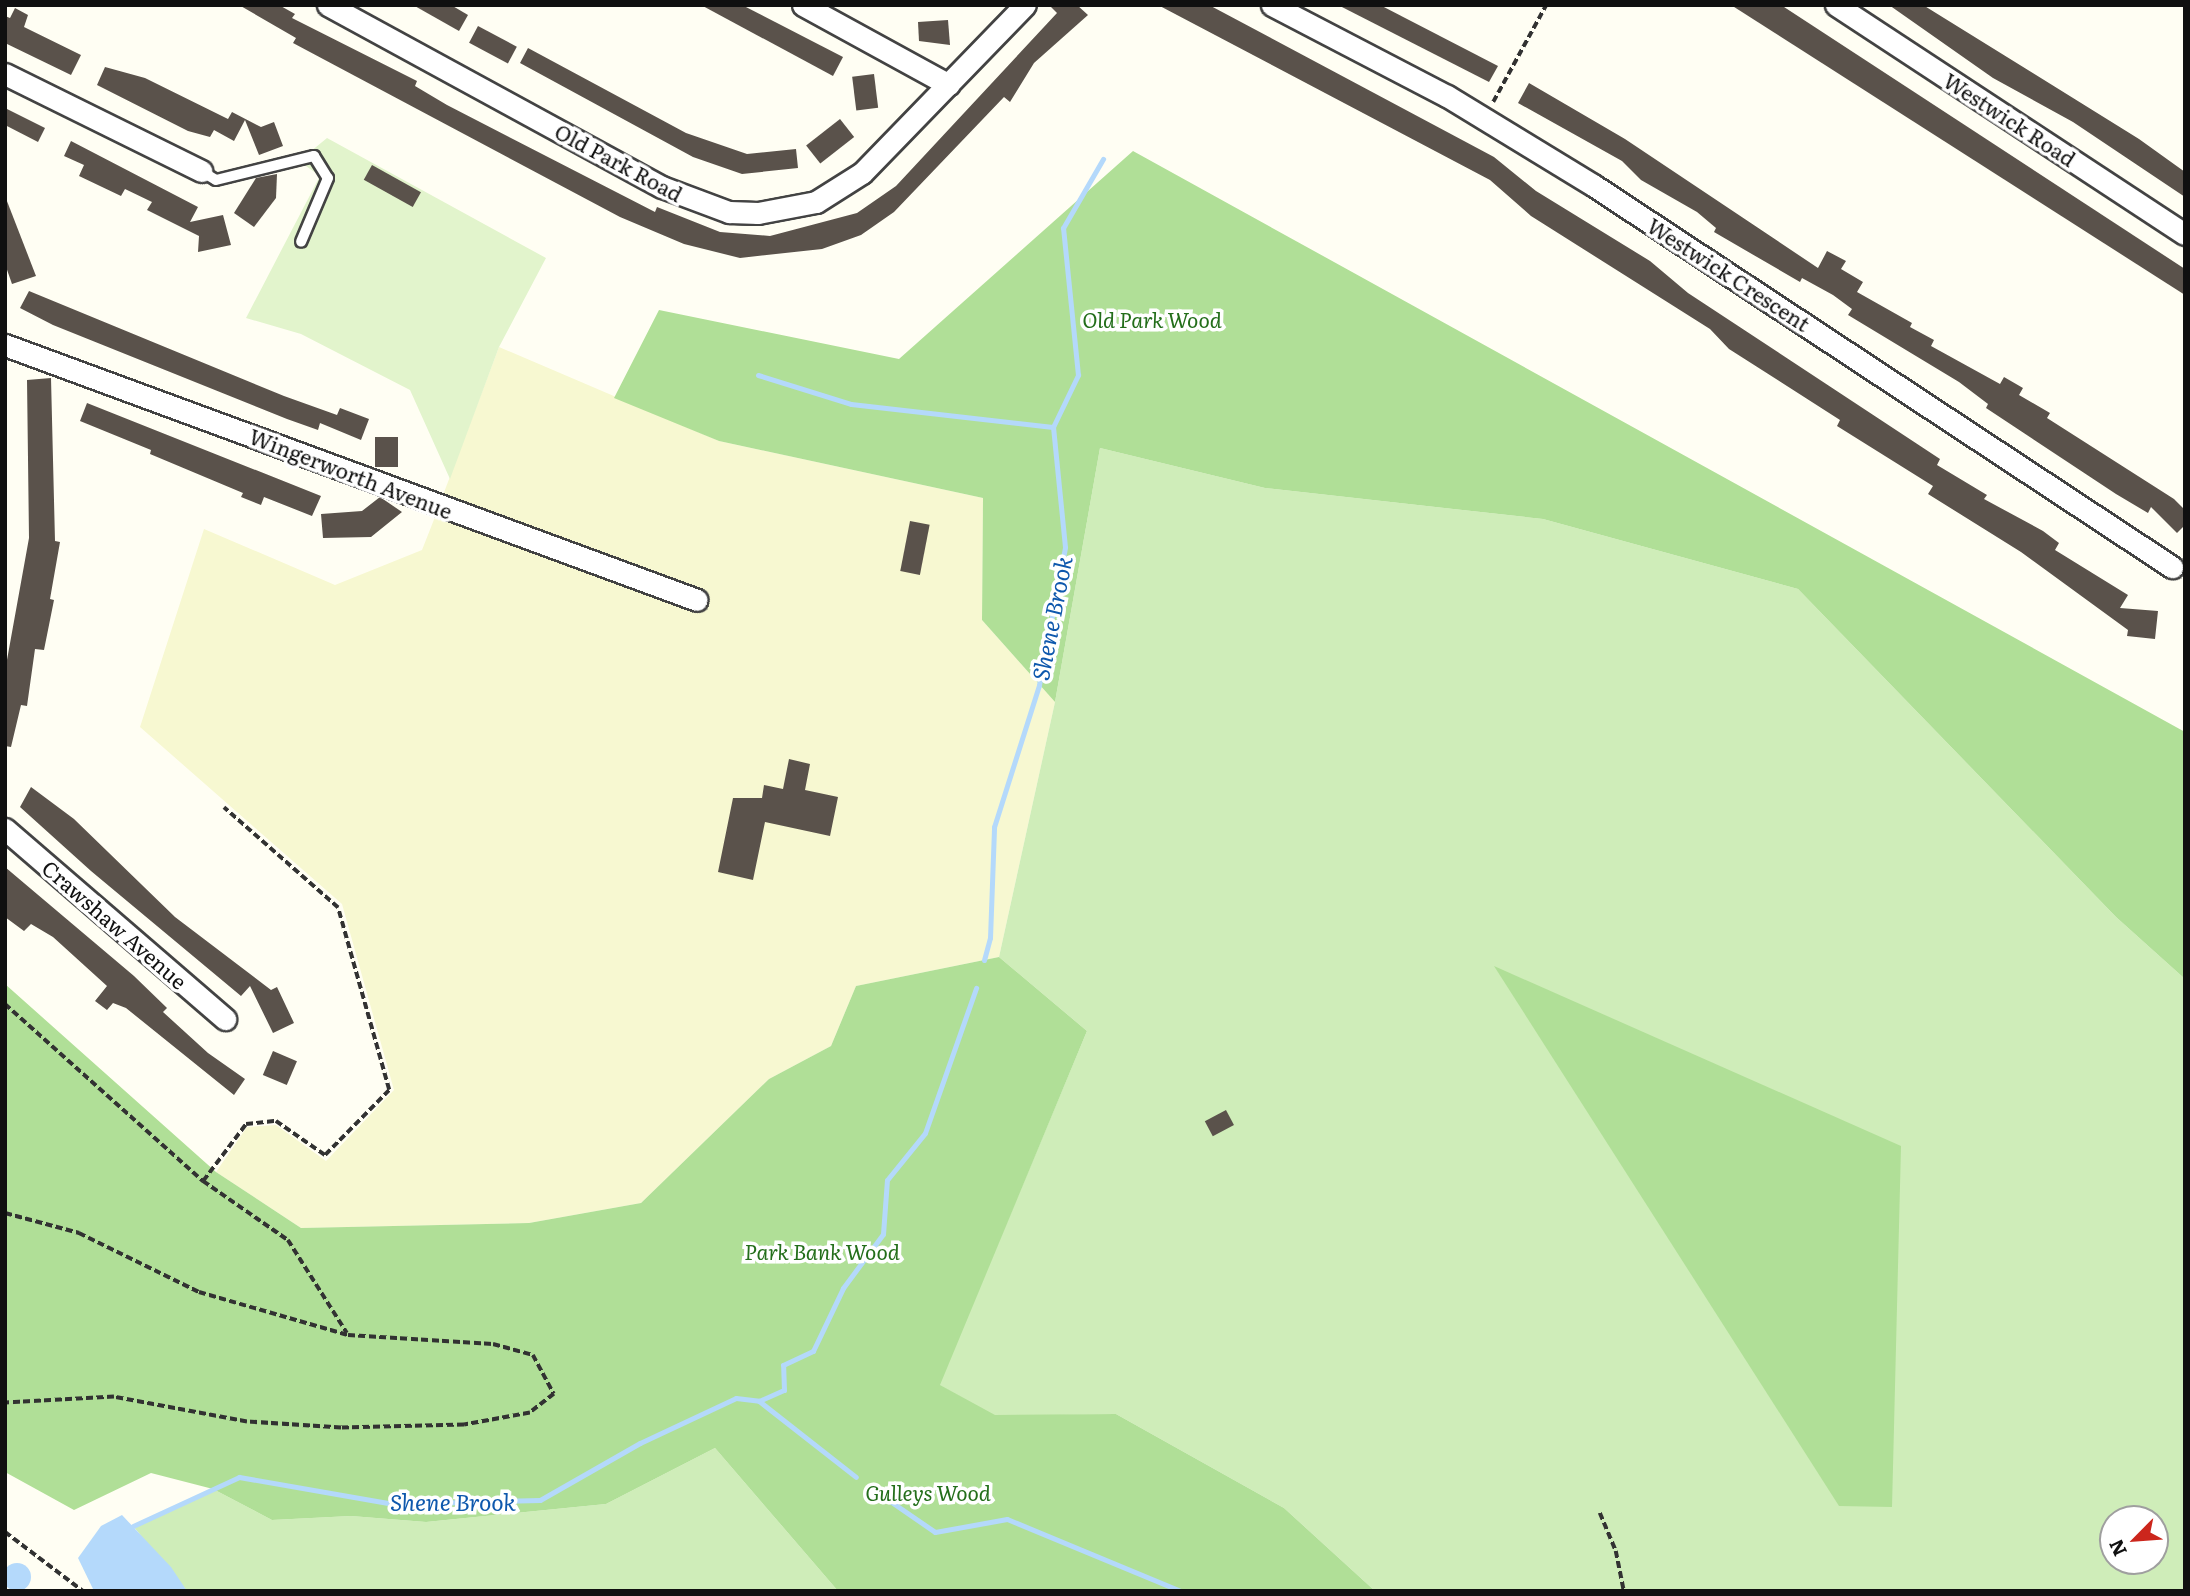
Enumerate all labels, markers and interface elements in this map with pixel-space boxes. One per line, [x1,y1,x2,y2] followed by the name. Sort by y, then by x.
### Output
[1939,67,2081,171] street label: Westwick Road
[551,118,687,206] street label: Old Park Road
[1643,212,1815,336] street label: Westwick Crescent
[1082,306,1222,332] park label: Old Park Wood
[246,423,456,523] street label: Wingerworth Avenue
[1025,554,1077,682] water label: Shene Brook
[38,854,192,994] street label: Crawshaw Avenue
[744,1238,900,1264] park label: Park Bank Wood
[865,1479,991,1505] park label: Gulleys Wood
[390,1487,516,1515] water label: Shene Brook
[2099,1505,2169,1575] north arrow
[2101,1535,2133,1561] text: N

